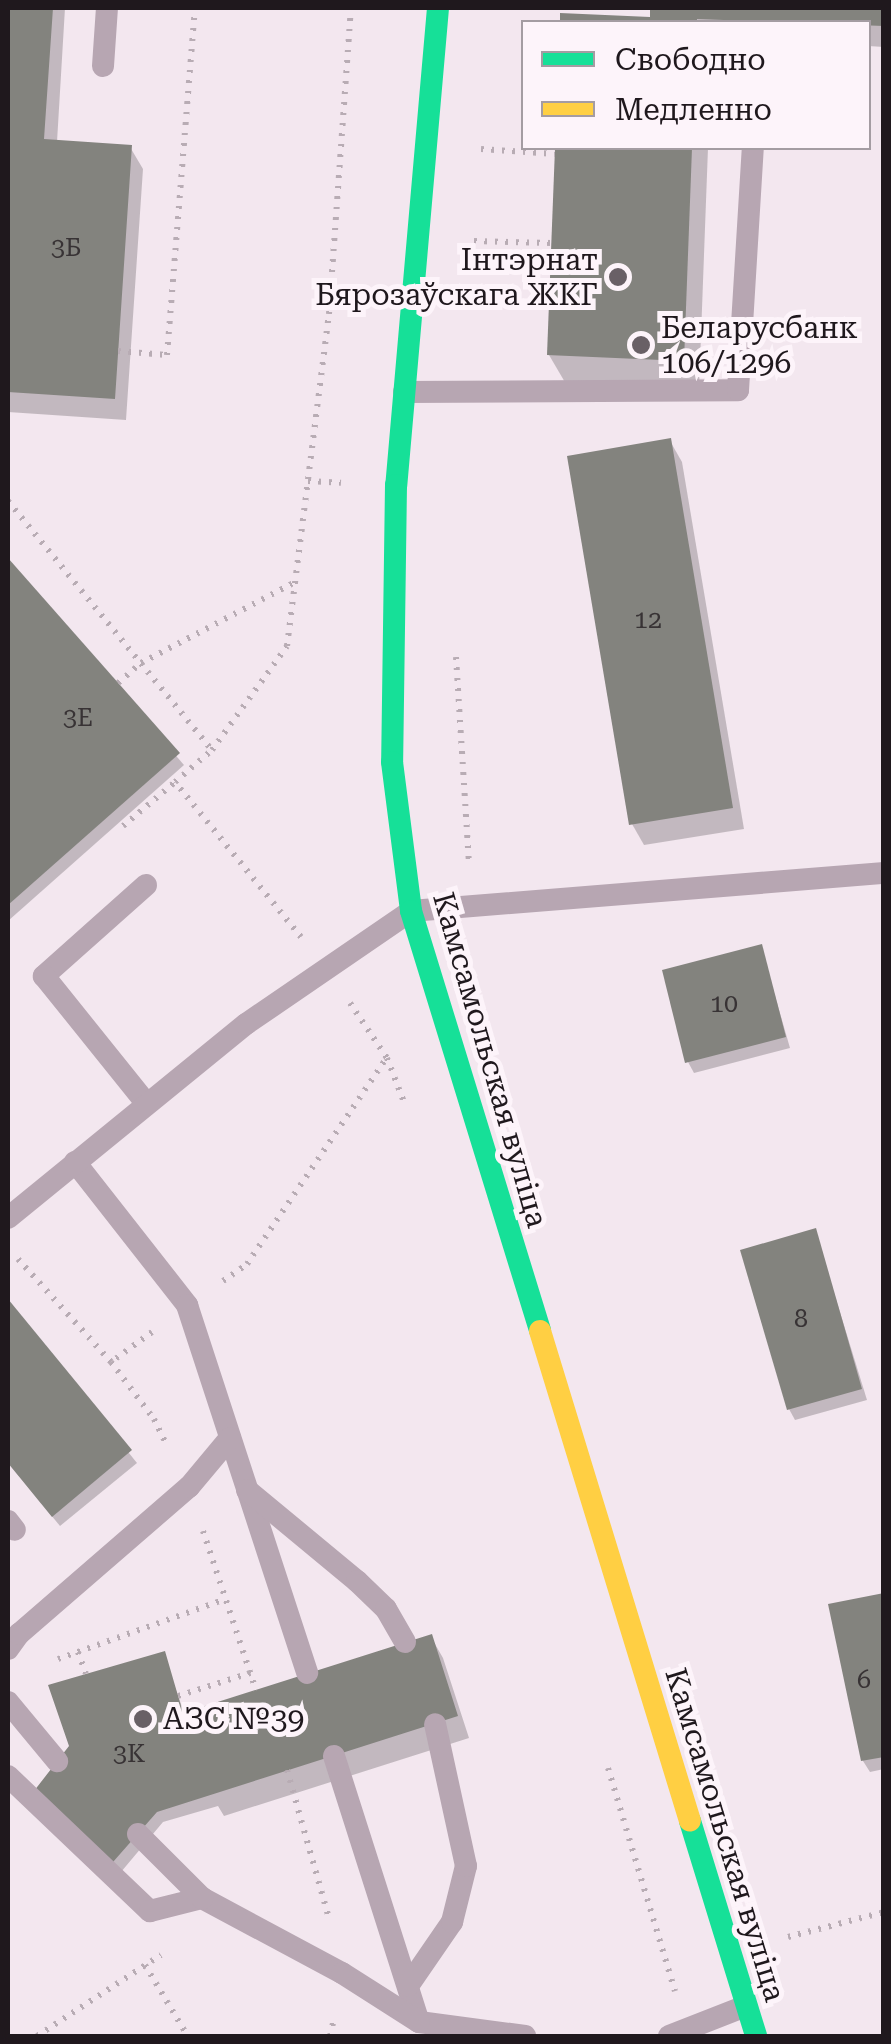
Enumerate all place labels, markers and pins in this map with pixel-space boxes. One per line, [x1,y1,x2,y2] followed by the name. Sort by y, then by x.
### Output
[315,242,598,312] place label: Інтэрнат Бярозаўскага ЖКГ
[607,266,629,288] marker: Інтэрнат Бярозаўскага ЖКГ
[661,310,858,380] place label: Беларусбанк 106/1296
[630,334,652,356] marker: Беларусбанк 106/1296
[163,1701,304,1737] place label: АЗС №39
[132,1708,154,1730] marker: АЗС №39

